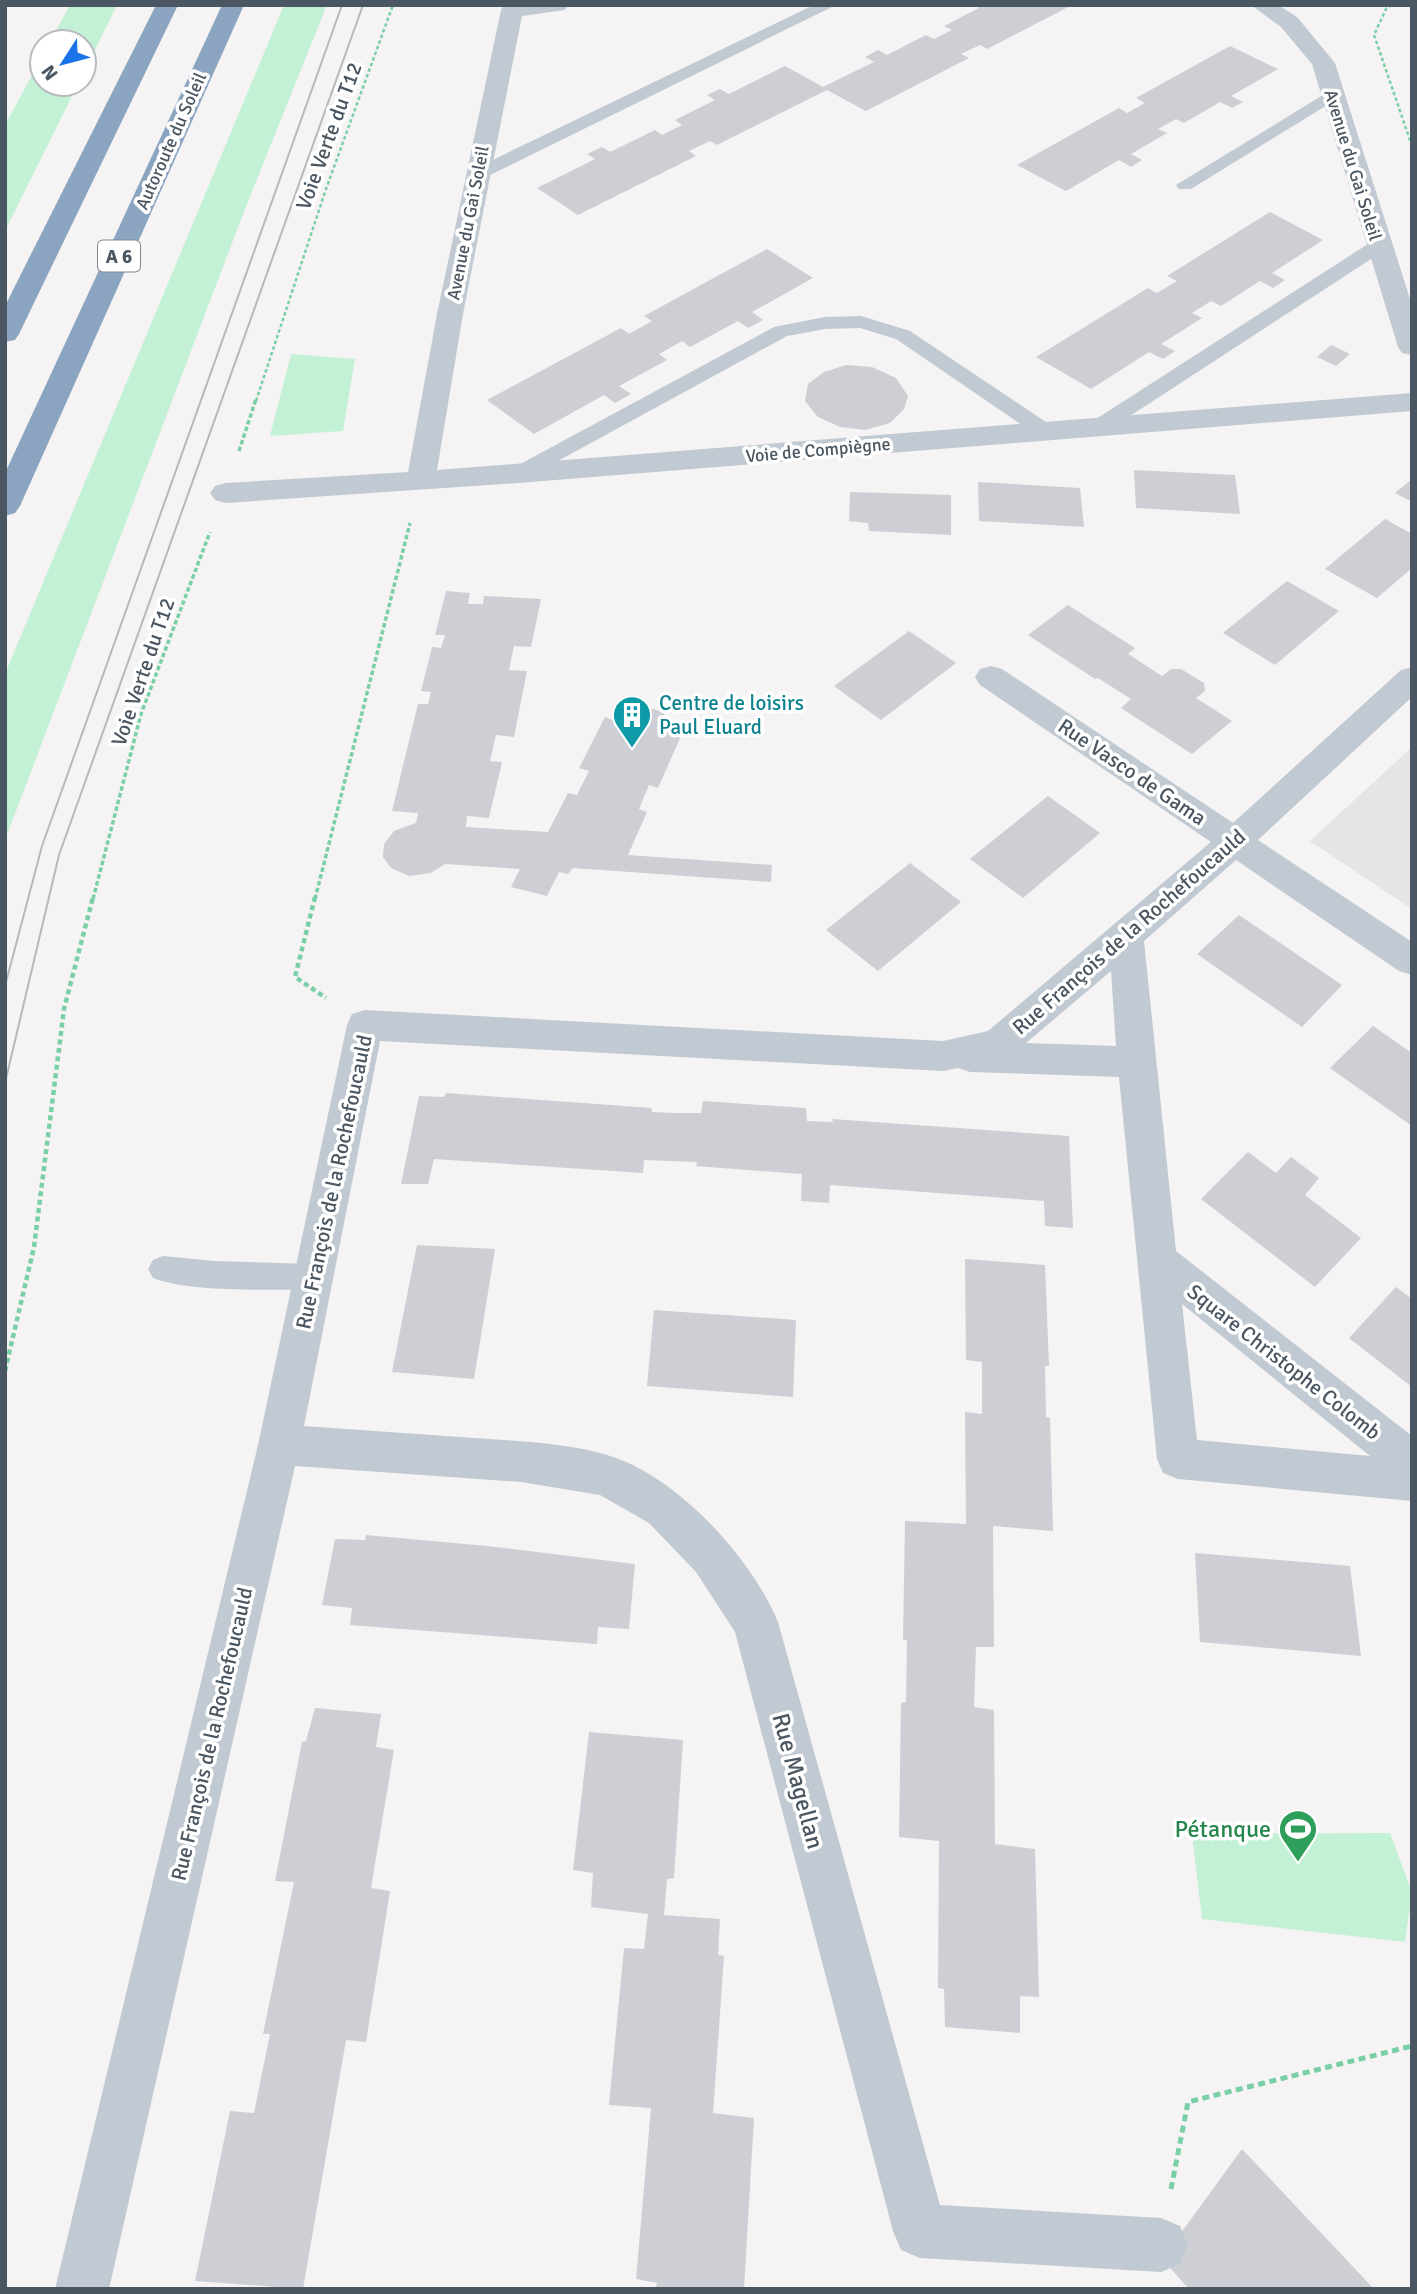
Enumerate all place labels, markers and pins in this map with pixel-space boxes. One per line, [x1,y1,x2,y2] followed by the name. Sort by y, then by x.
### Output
[659,690,804,740] place label: Centre de loisirs Paul Eluard
[611,694,653,749] building icon: Centre de loisirs Paul Eluard
[1277,1808,1319,1863] sports icon: Pétanque
[1175,1814,1271,1844] place label: Pétanque

